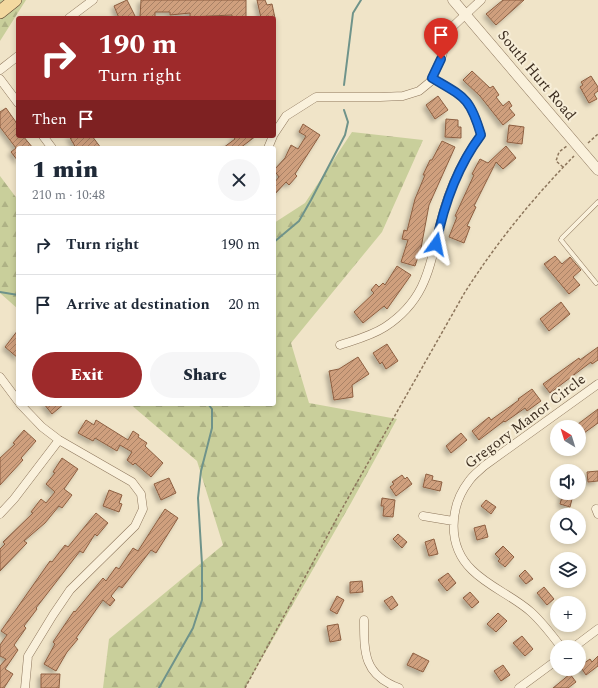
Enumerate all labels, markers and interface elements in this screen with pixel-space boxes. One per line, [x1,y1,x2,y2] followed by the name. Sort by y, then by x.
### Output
[424,18,458,59] pin
[98,23,177,66] text: 190 m
[430,24,452,46] icon: arrive
[492,25,581,126] street label: South Hurt Road
[32,32,84,84] icon: right
[98,62,181,89] text: Turn right
[32,108,67,131] text: Then
[75,108,97,130] icon: arrive
[32,152,98,188] text: 1 min
[218,159,260,201] button: close
[32,185,105,205] text: 210 m · 10:48
[415,223,457,265] position arrow
[66,233,139,256] text: Turn right
[221,233,260,256] text: 190 m
[32,234,54,256] icon: right
[66,293,210,316] text: Arrive at destination
[228,293,260,316] text: 20 m
[32,294,54,316] icon: arrive
[32,352,142,398] button: Exit
[150,352,260,398] button: Share
[460,368,591,475] street label: Gregory Manor Circle
[550,420,586,456] north arrow
[550,420,586,676] map controls
[550,464,586,500] button: sound
[550,508,586,544] button: search
[550,552,586,588] button: layers
[550,596,586,632] button: +
[550,640,586,676] button: −

